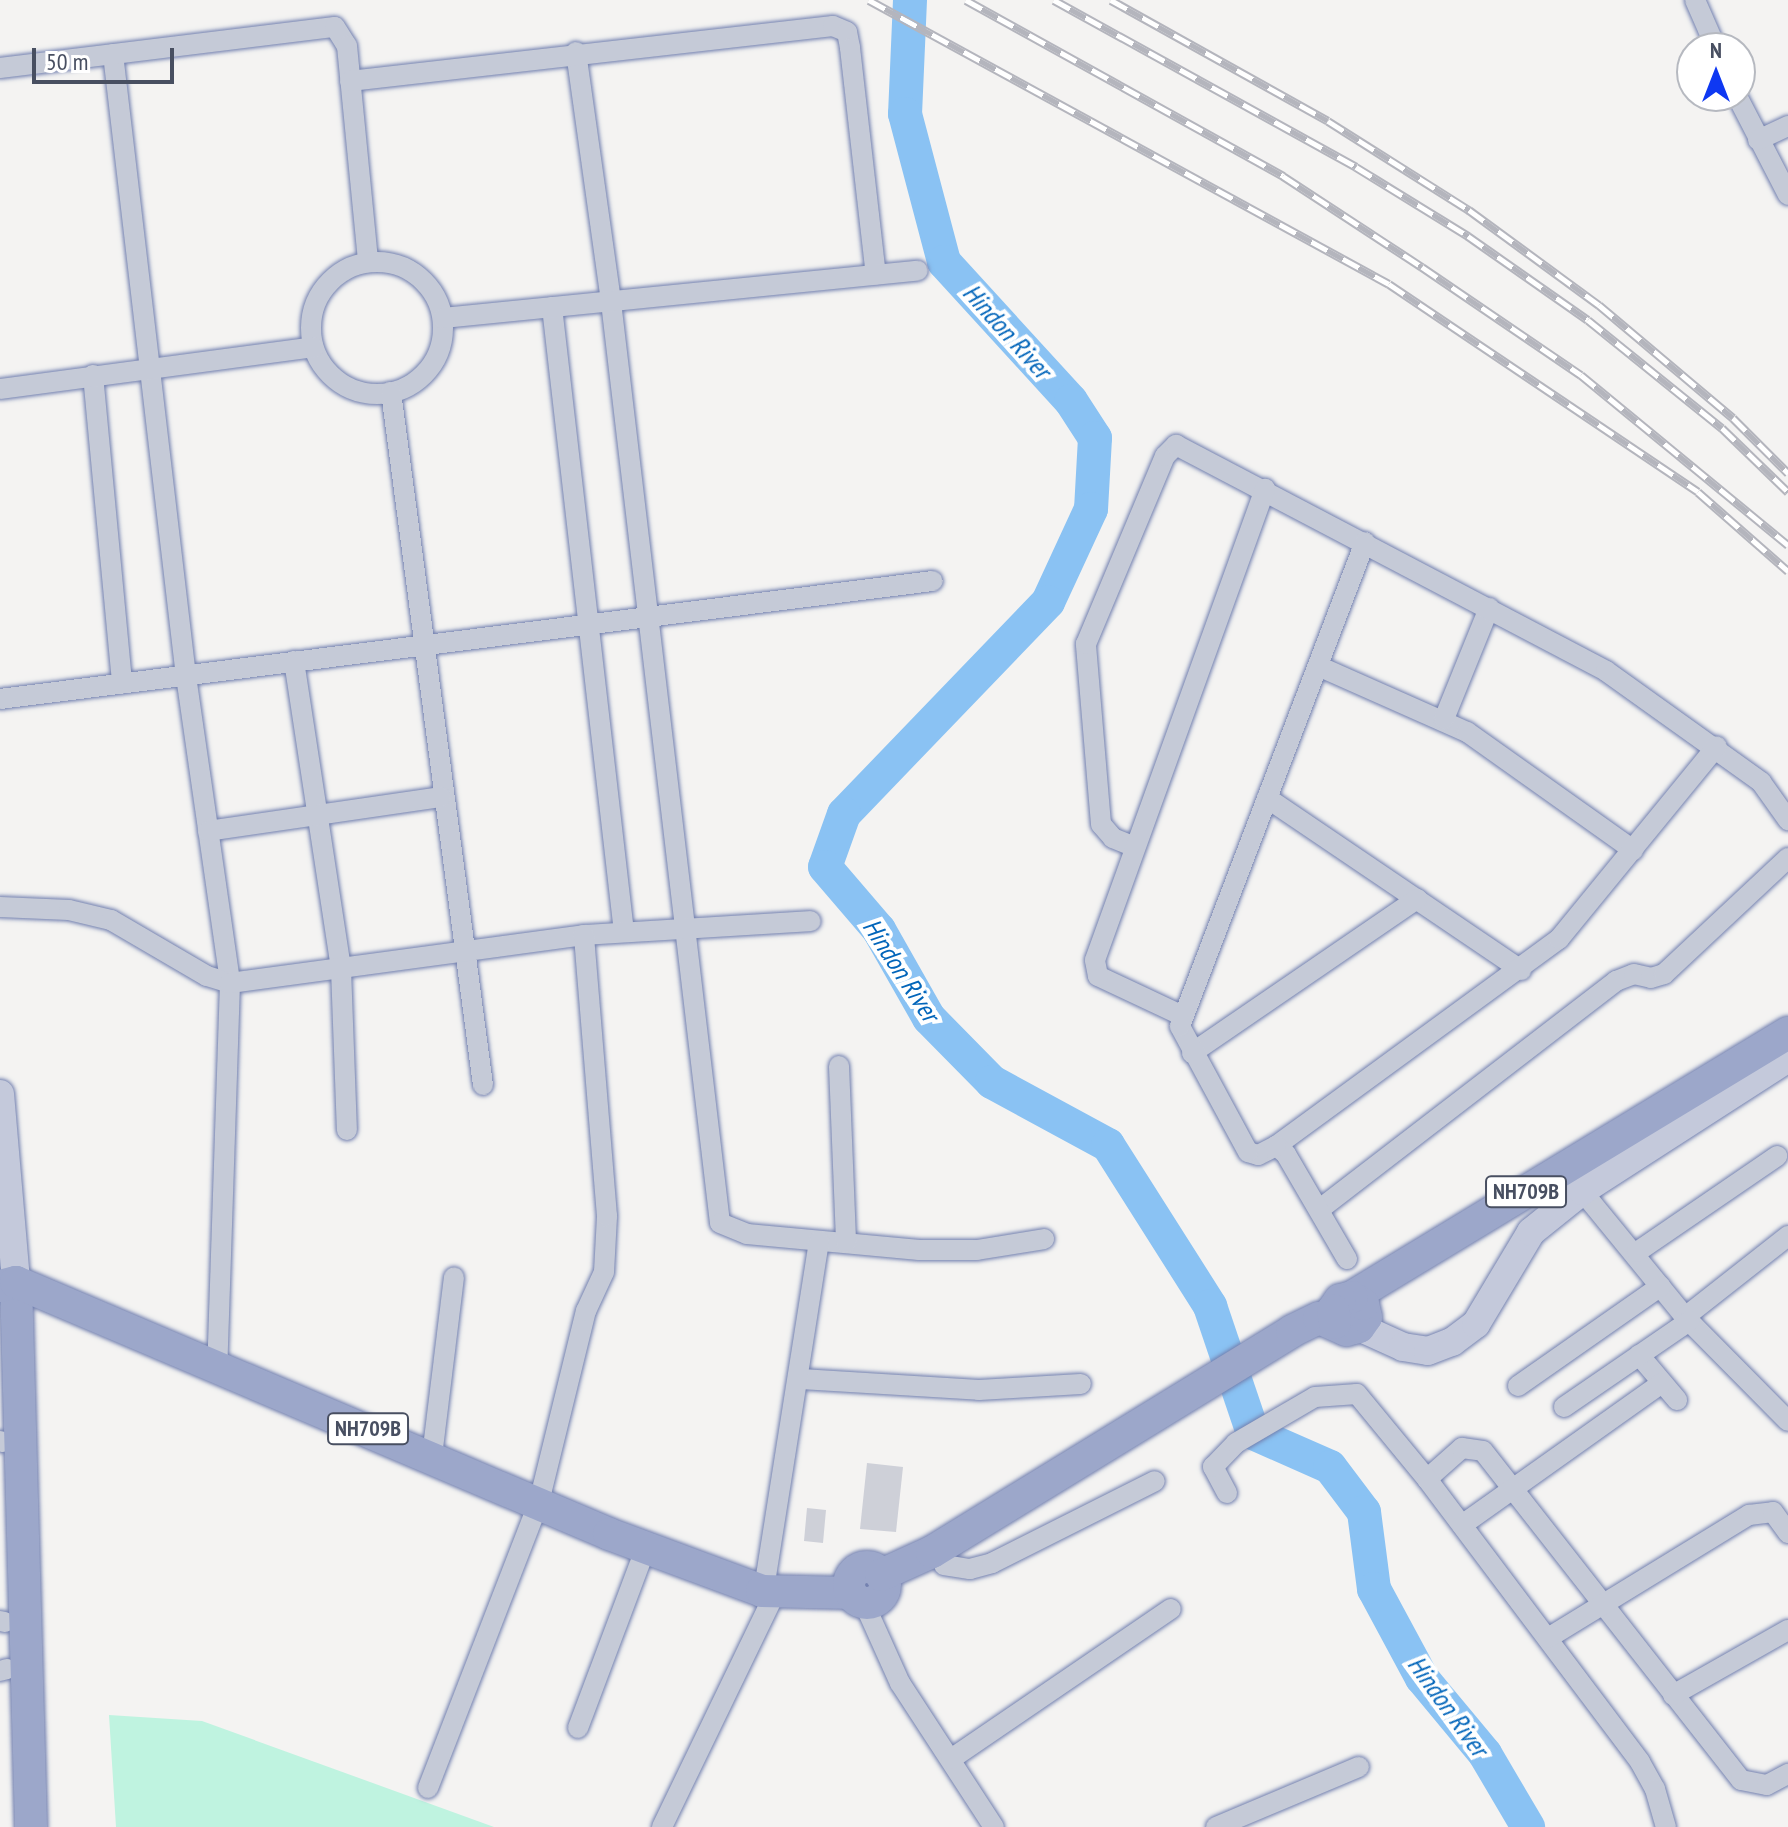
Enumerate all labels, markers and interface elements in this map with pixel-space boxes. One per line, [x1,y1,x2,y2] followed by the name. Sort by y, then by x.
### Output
[36,32,178,82] scale bar
[1676,32,1756,112] north arrow
[1710,36,1722,64] text: N
[46,46,88,77] text: 50 m
[956,277,1058,385] water label: Hindon River
[856,913,946,1027] water label: Hindon River
[1484,1174,1568,1210] road number: NH709B
[326,1411,410,1447] road number: NH709B
[1401,1650,1495,1762] water label: Hindon River

